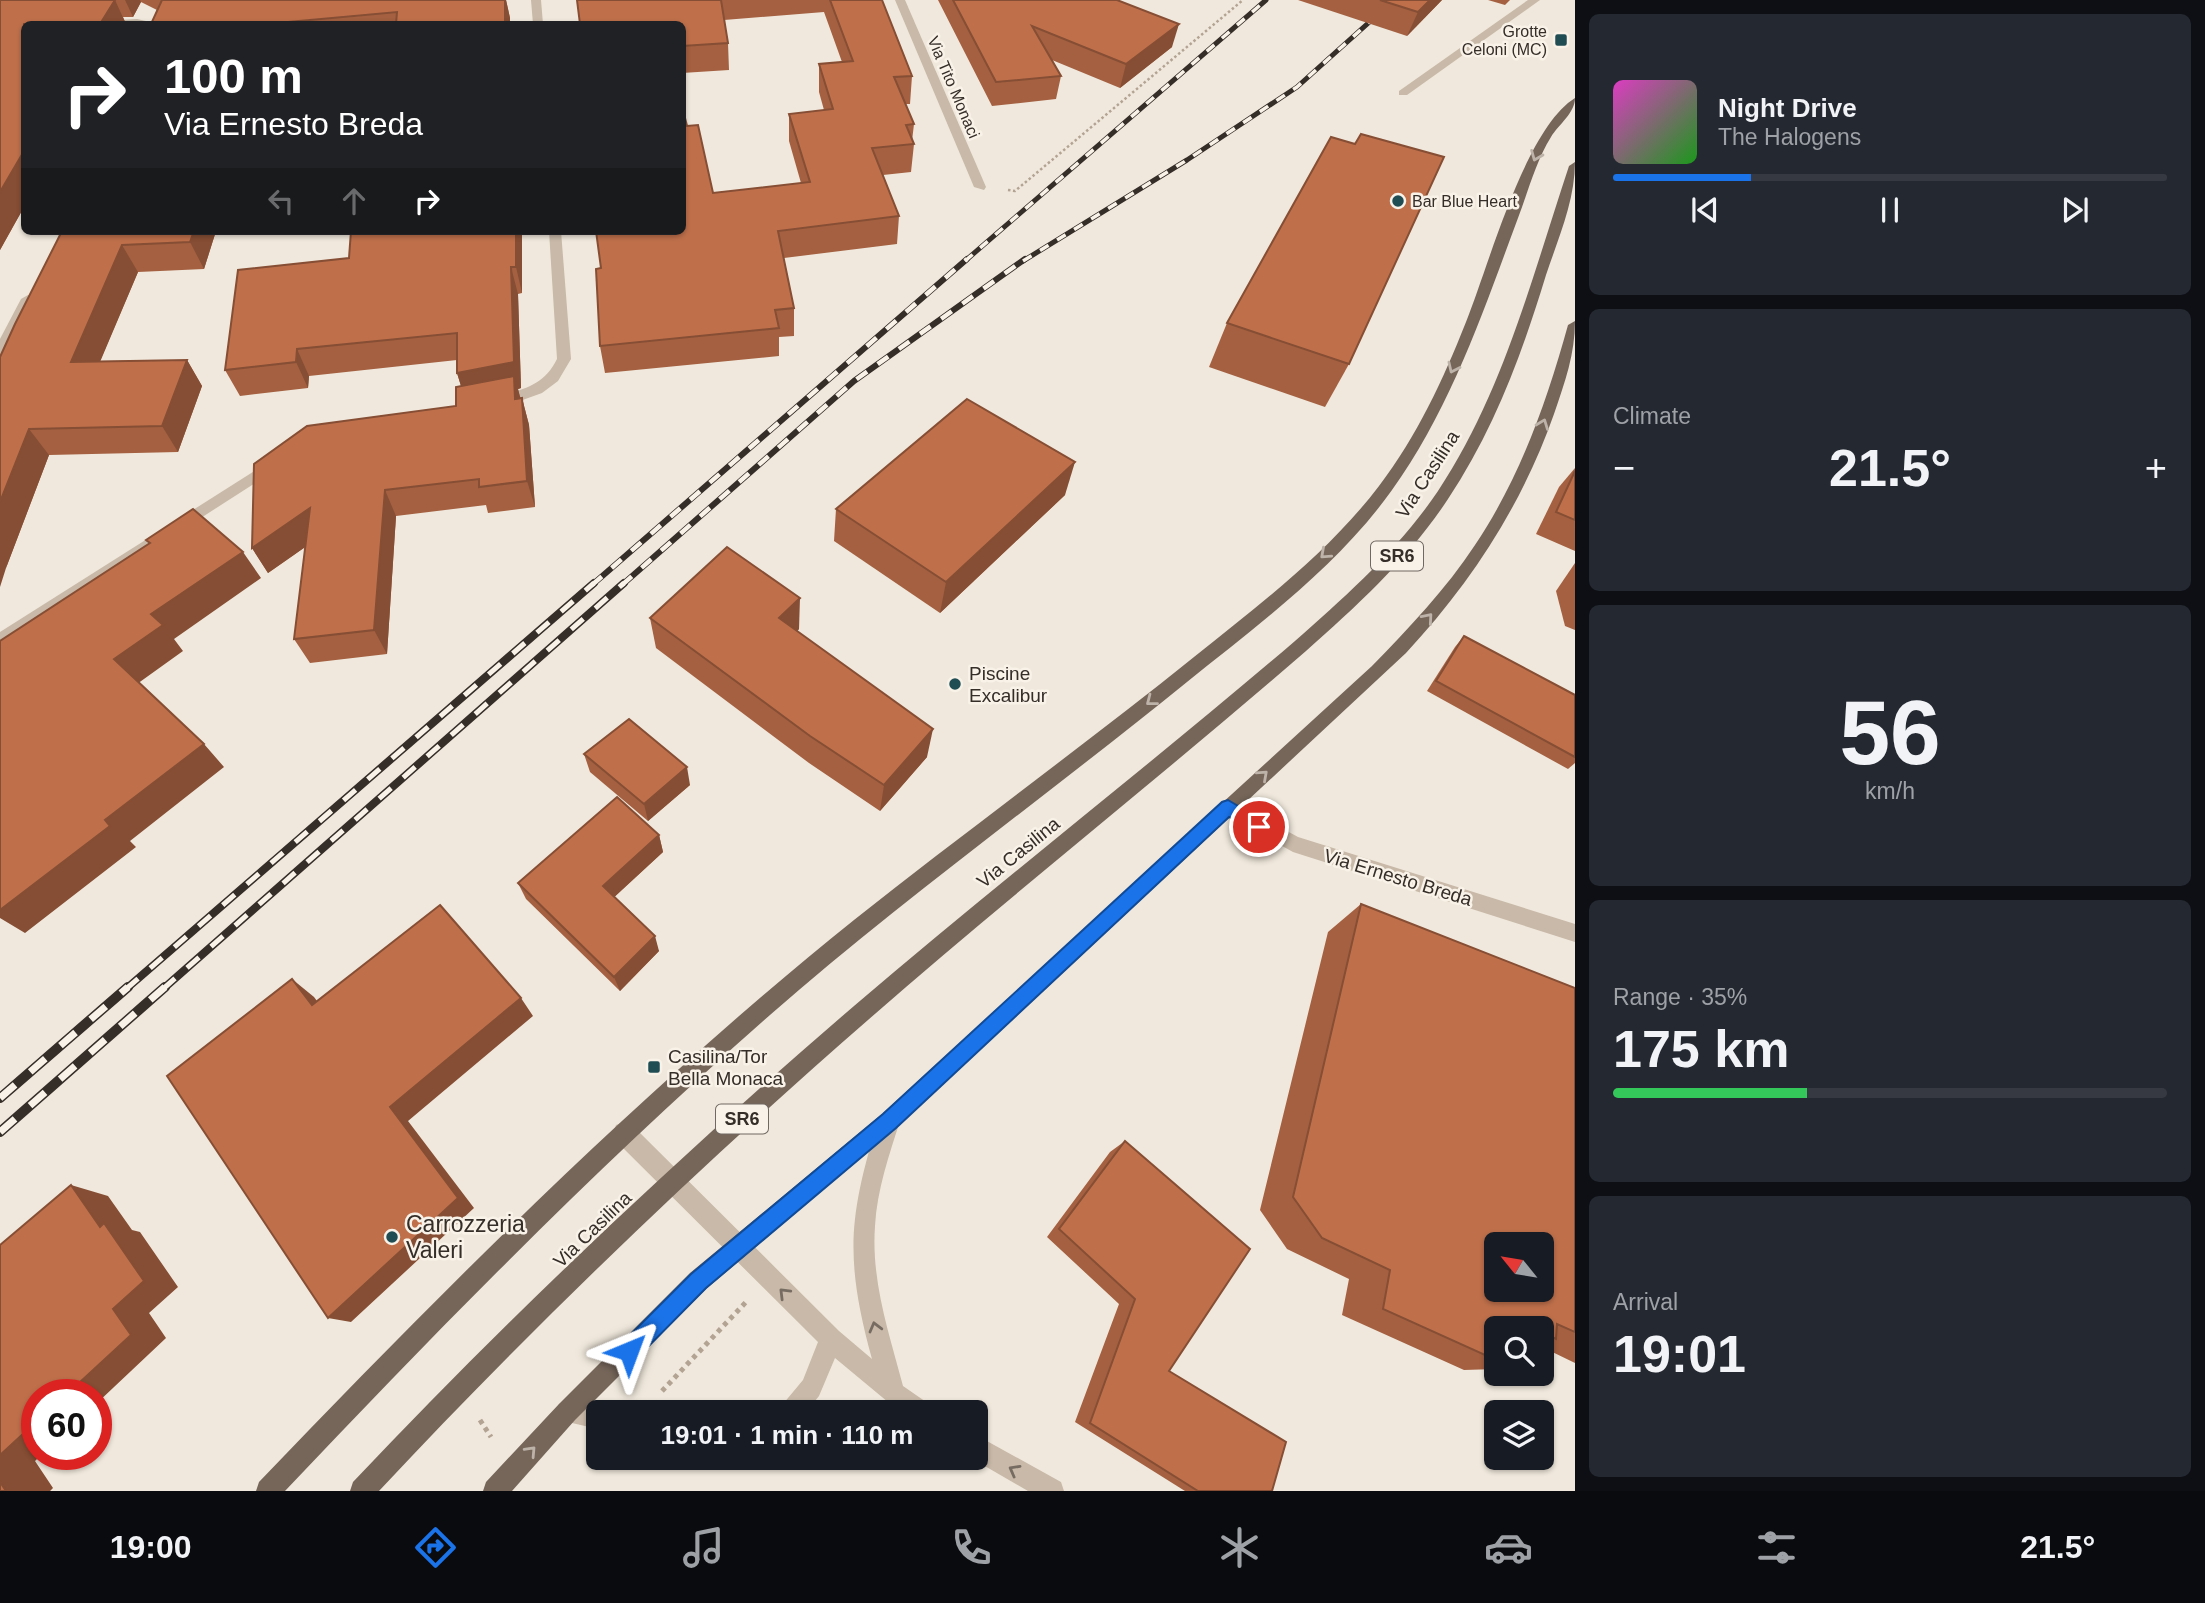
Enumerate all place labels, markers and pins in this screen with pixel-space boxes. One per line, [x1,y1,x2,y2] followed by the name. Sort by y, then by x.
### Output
[1462,23,1547,58] place label: Grotte Celoni (MC)
[1553,32,1569,48] marker: Grotte Celoni (MC)
[1390,193,1406,209] marker: Bar Blue Heart
[1412,193,1517,210] place label: Bar Blue Heart
[969,663,1048,706] place label: Piscine Excalibur
[947,676,963,692] marker: Piscine Excalibur
[1229,797,1289,857] pin
[668,1046,784,1089] place label: Casilina/Tor Bella Monaca
[646,1059,662,1075] marker: Casilina/Tor Bella Monaca
[406,1211,525,1263] place label: Carrozzeria Valeri
[384,1229,400,1245] marker: Carrozzeria Valeri

